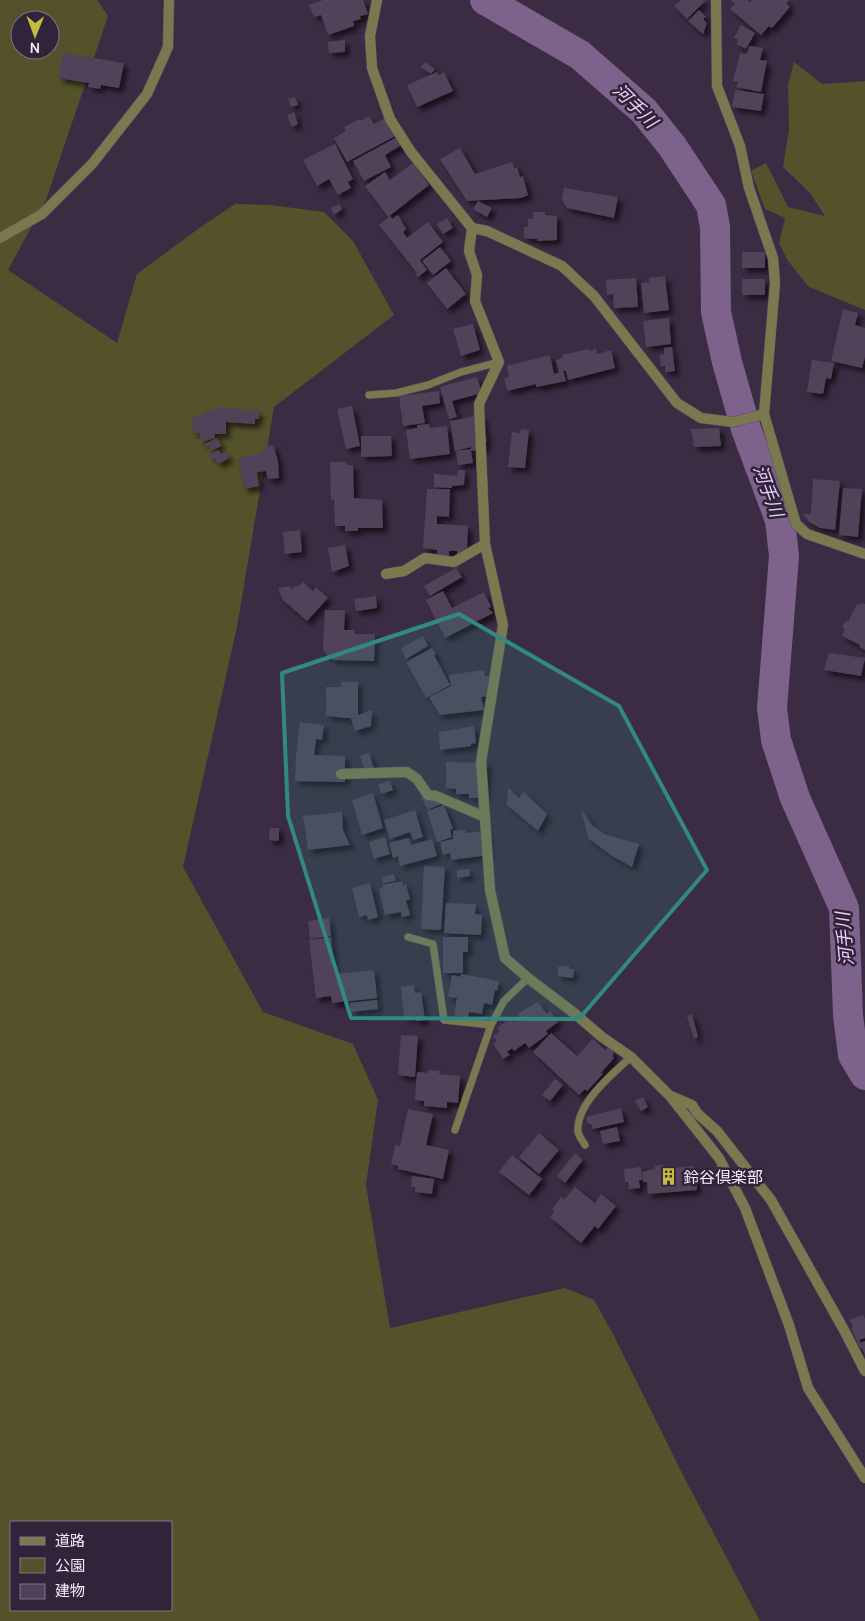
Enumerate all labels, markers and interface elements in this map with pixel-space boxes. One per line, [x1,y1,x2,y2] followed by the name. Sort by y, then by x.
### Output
[10,10,60,60] north arrow
[30,39,40,58] text: N
[608,78,665,134] water label: 河手川
[748,461,790,522] water label: 河手川
[830,909,858,967] water label: 河手川
[683,1166,763,1188] place label: 鈴谷倶楽部
[659,1167,679,1187] building icon: 鈴谷倶楽部
[10,1521,172,1611] legend
[55,1530,85,1551] text: 道路
[55,1555,85,1576] text: 公園
[55,1580,85,1601] text: 建物

